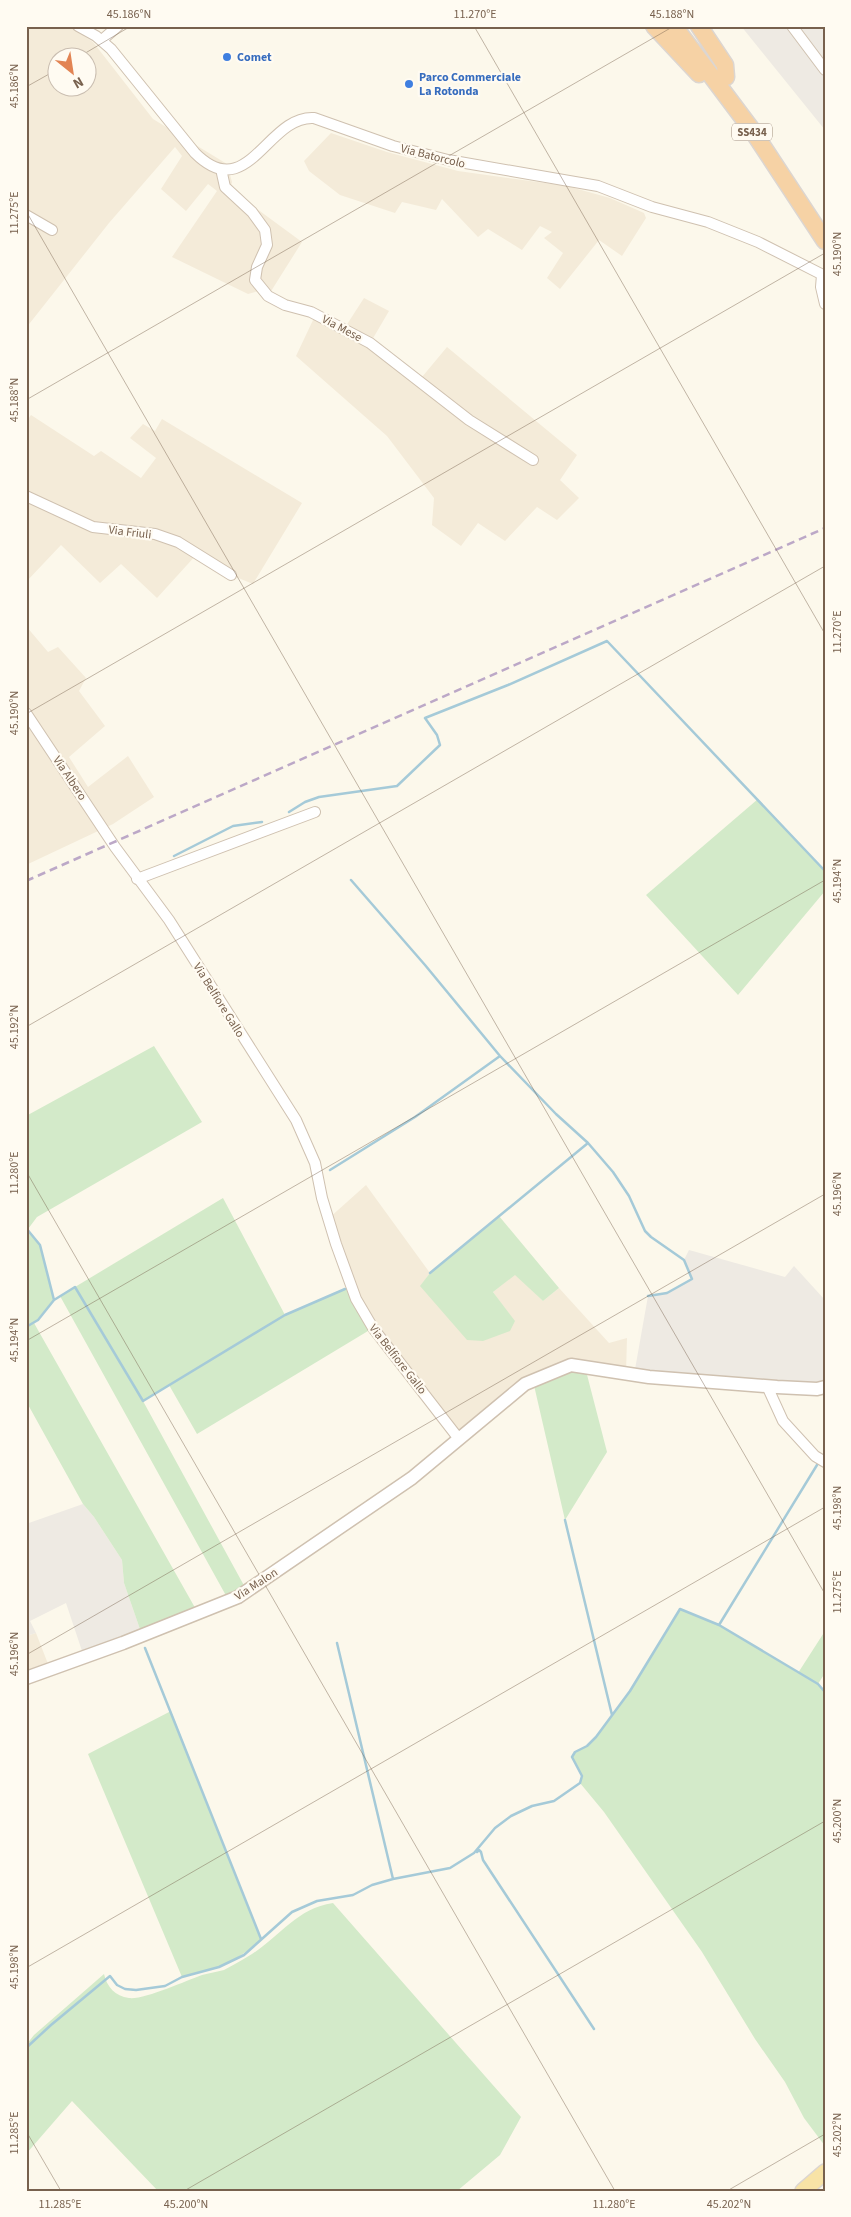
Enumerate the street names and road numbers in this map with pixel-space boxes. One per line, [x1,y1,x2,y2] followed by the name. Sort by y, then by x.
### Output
[732,124,772,140] road number: SS434
[399,140,467,173] street label: Via Batorcolo
[319,311,365,346] street label: Via Mese
[108,521,152,544] street label: Via Friuli
[48,753,91,804] street label: Via Albero
[189,960,248,1041] street label: Via Belfiore Gallo
[365,1321,430,1398] street label: Via Belfiore Gallo
[231,1564,281,1605] street label: Via Malon

